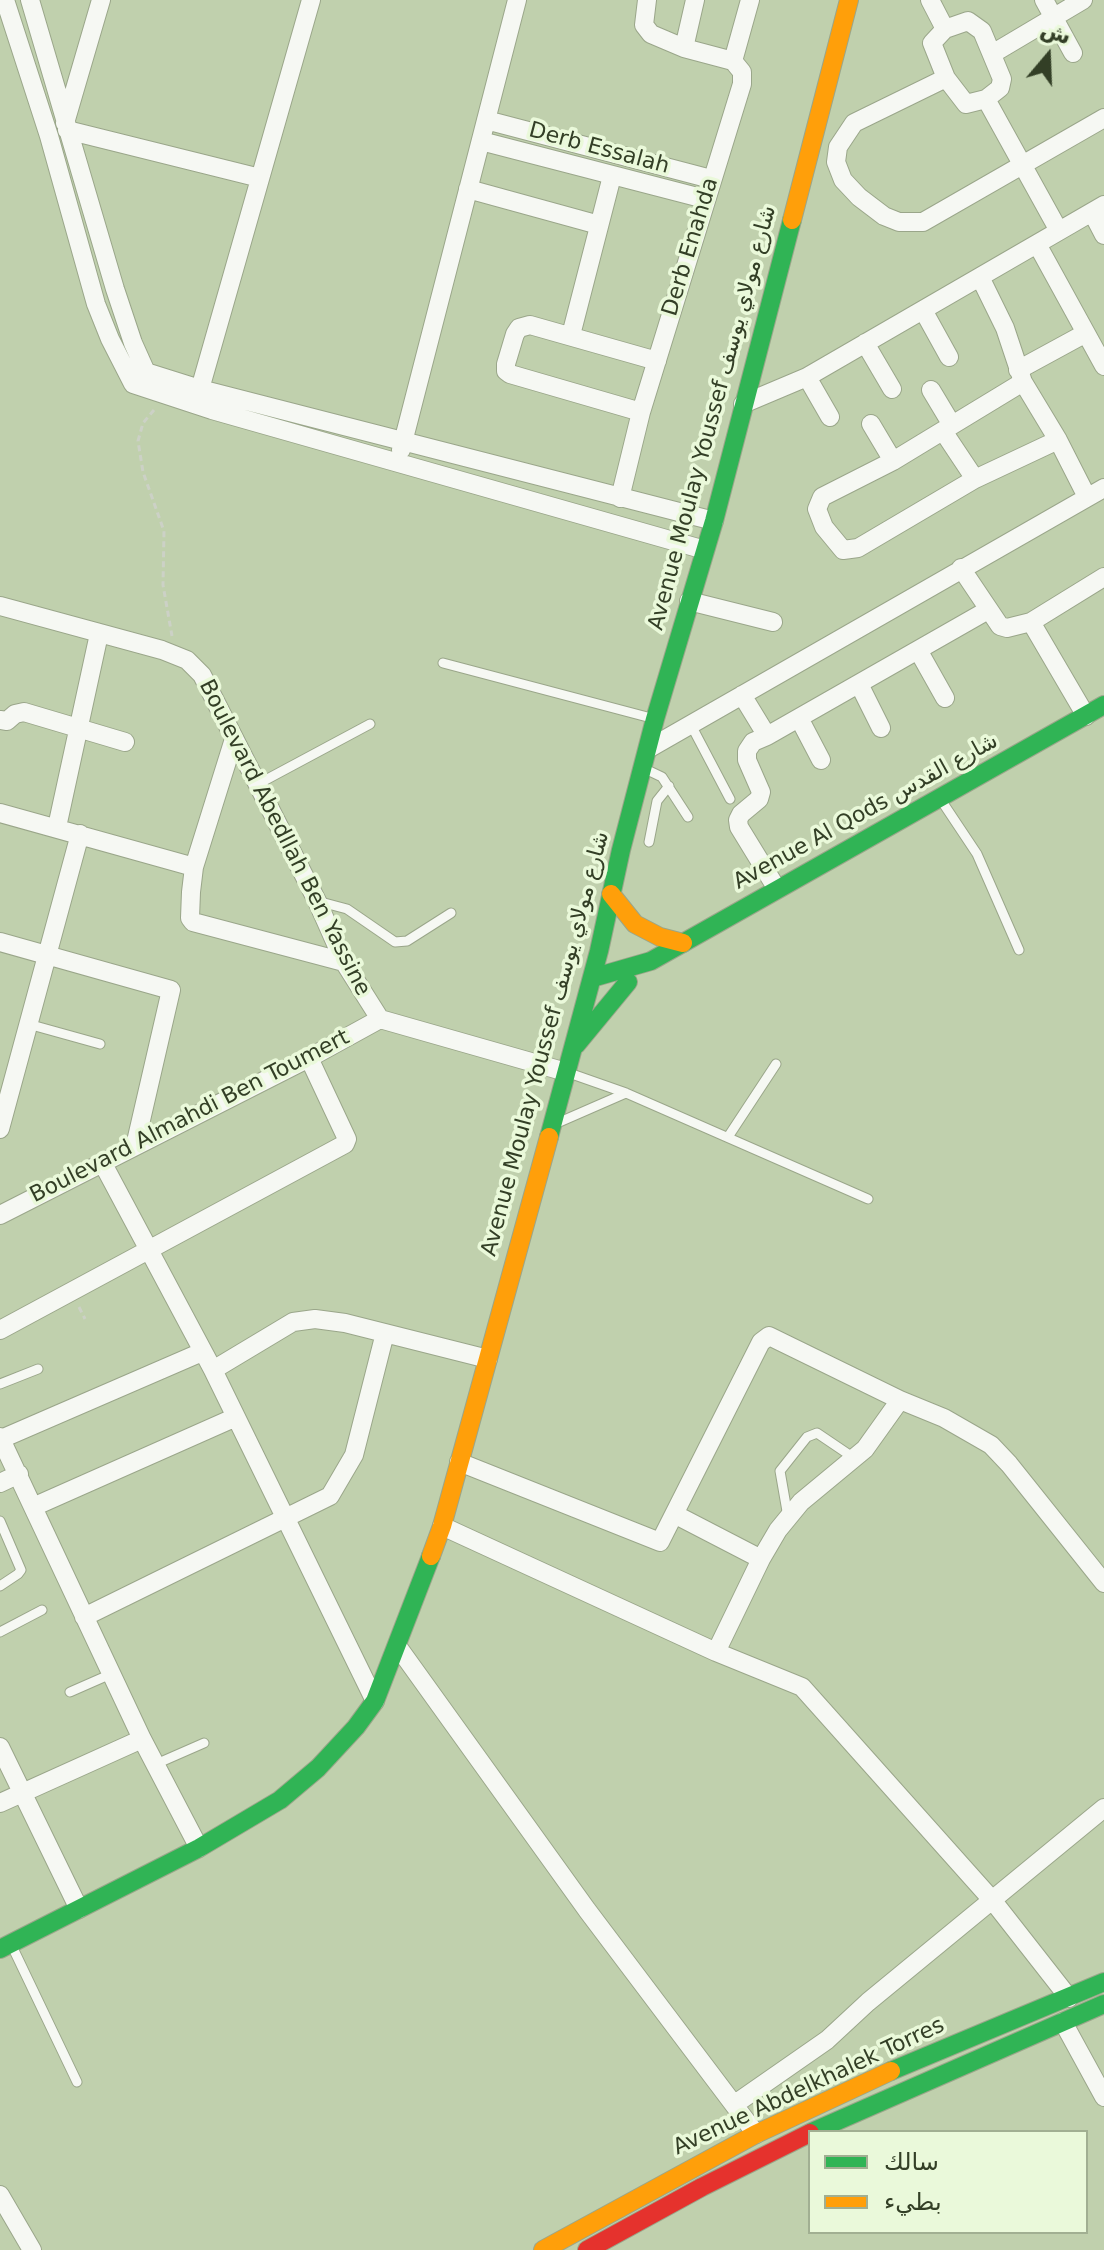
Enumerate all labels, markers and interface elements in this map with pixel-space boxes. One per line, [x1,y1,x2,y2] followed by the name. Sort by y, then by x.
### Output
[1008,16,1088,96] north arrow
[1038,16,1074,50] text: ش
[526,118,672,180] street label: Derb Essalah
[657,175,725,319] street label: Derb Enahda
[644,203,782,633] street label: Avenue Moulay Youssef شارع مولاي يوسف
[192,675,376,1001] street label: Boulevard Abedllah Ben Yassine
[729,728,1003,896] street label: Avenue Al Qods شارع القدس
[477,829,615,1259] street label: Avenue Moulay Youssef شارع مولاي يوسف
[26,1025,354,1209] street label: Boulevard Almahdi Ben Toumert
[669,2012,949,2162] street label: Avenue Abdelkhalek Torres
[808,2130,1088,2234] legend
[884,2148,939,2176] text: سالك
[884,2188,942,2216] text: بطيء

